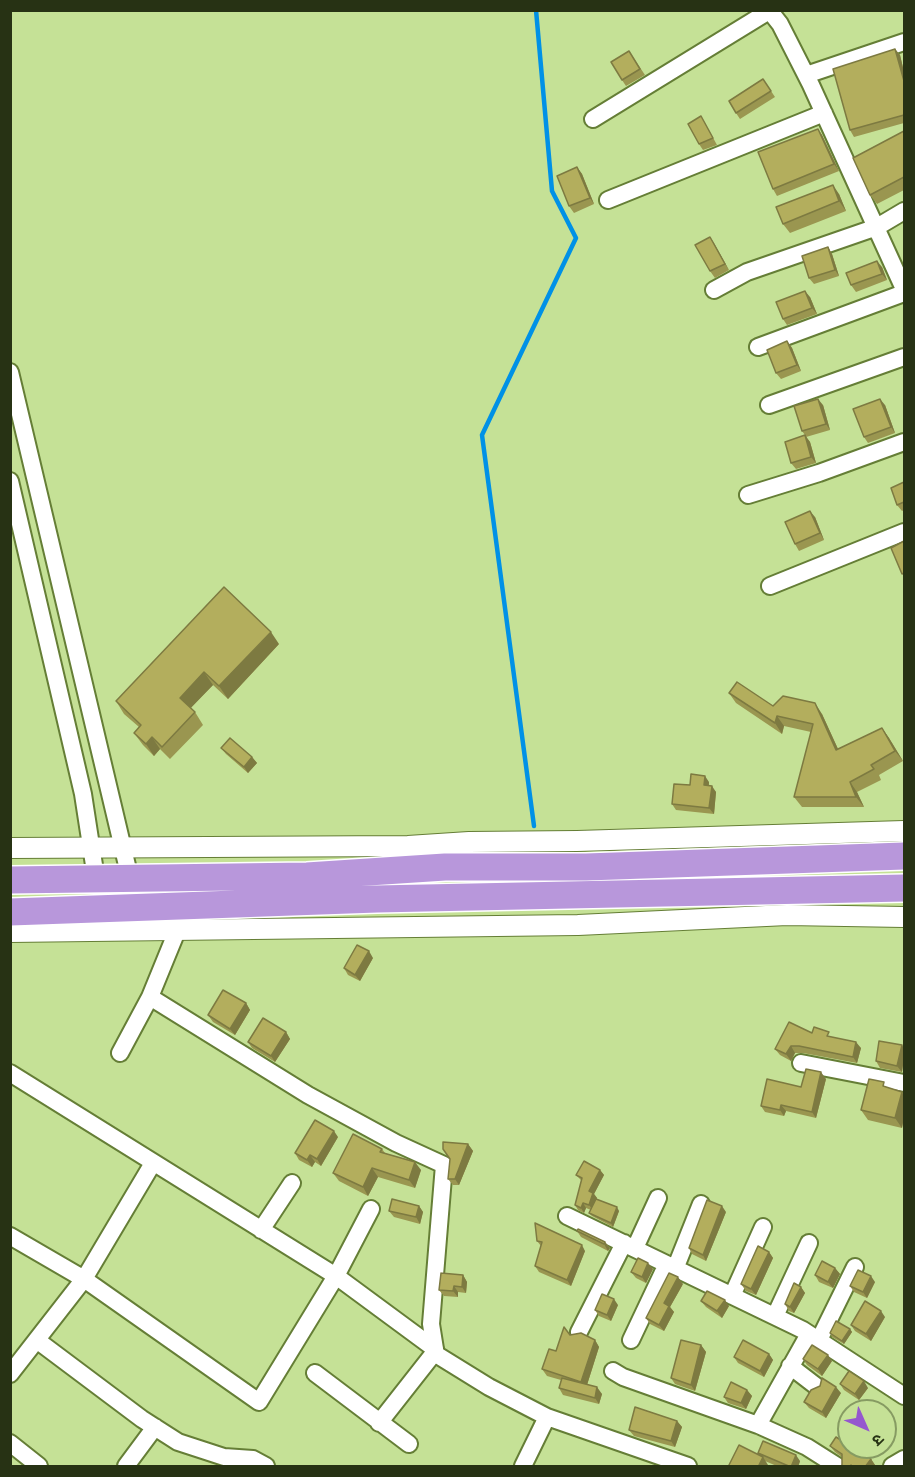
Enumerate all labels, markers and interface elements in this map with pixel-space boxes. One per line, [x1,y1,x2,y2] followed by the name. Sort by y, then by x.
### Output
[837,1399,897,1459] north arrow
[867,1429,889,1451] text: उ

